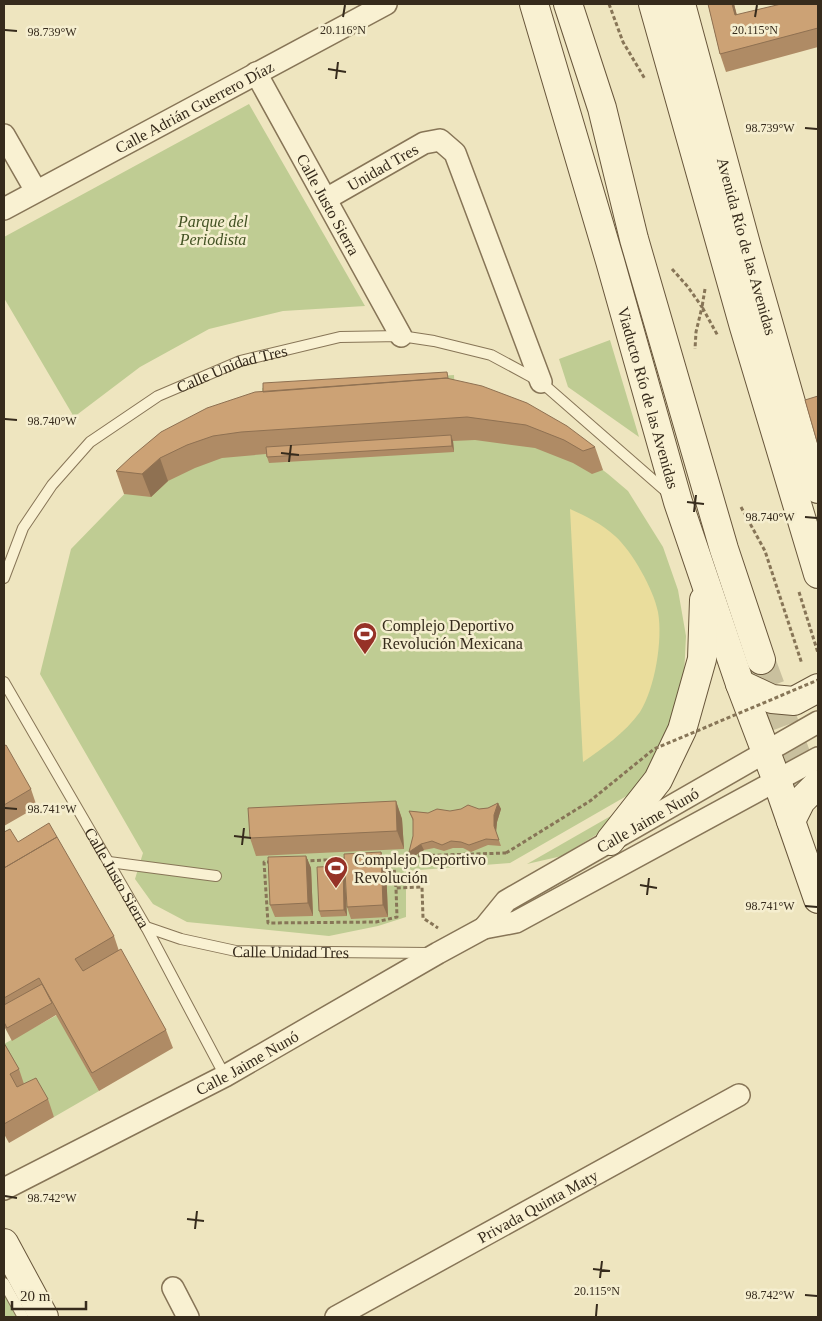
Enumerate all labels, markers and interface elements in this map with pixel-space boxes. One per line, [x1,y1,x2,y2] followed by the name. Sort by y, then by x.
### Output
[320,23,366,37] text: 20.116°N
[732,23,778,37] text: 20.115°N
[27,25,77,39] text: 98.739°W
[112,57,276,156] street label: Calle Adrián Guerrero Díaz
[745,121,795,135] text: 98.739°W
[344,140,421,194] street label: Unidad Tres
[294,151,363,258] street label: Calle Justo Sierra
[714,156,780,337] street label: Avenida Río de las Avenidas
[177,213,249,248] park label: Parque del Periodista
[615,305,682,491] street label: Viaducto Río de las Avenidas
[174,341,289,396] street label: Calle Unidad Tres
[27,414,77,428] text: 98.740°W
[745,510,795,524] text: 98.740°W
[382,617,523,652] place label: Complejo Deportivo Revolución Mexicana
[352,621,378,655] sports icon: Complejo Deportivo Revolución Mexicana
[594,784,702,856] street label: Calle Jaime Nunó
[27,802,77,816] text: 98.741°W
[82,824,153,931] street label: Calle Justo Sierra
[354,851,486,886] place label: Complejo Deportivo Revolución
[323,855,349,889] sports icon: Complejo Deportivo Revolución
[745,899,795,913] text: 98.741°W
[232,942,349,961] street label: Calle Unidad Tres
[193,1027,301,1098] street label: Calle Jaime Nunó
[475,1166,601,1246] street label: Privada Quinta Maty
[27,1191,77,1205] text: 98.742°W
[12,1278,86,1310] scale bar
[574,1284,620,1298] text: 20.115°N
[20,1288,51,1304] text: 20 m
[745,1288,795,1302] text: 98.742°W

